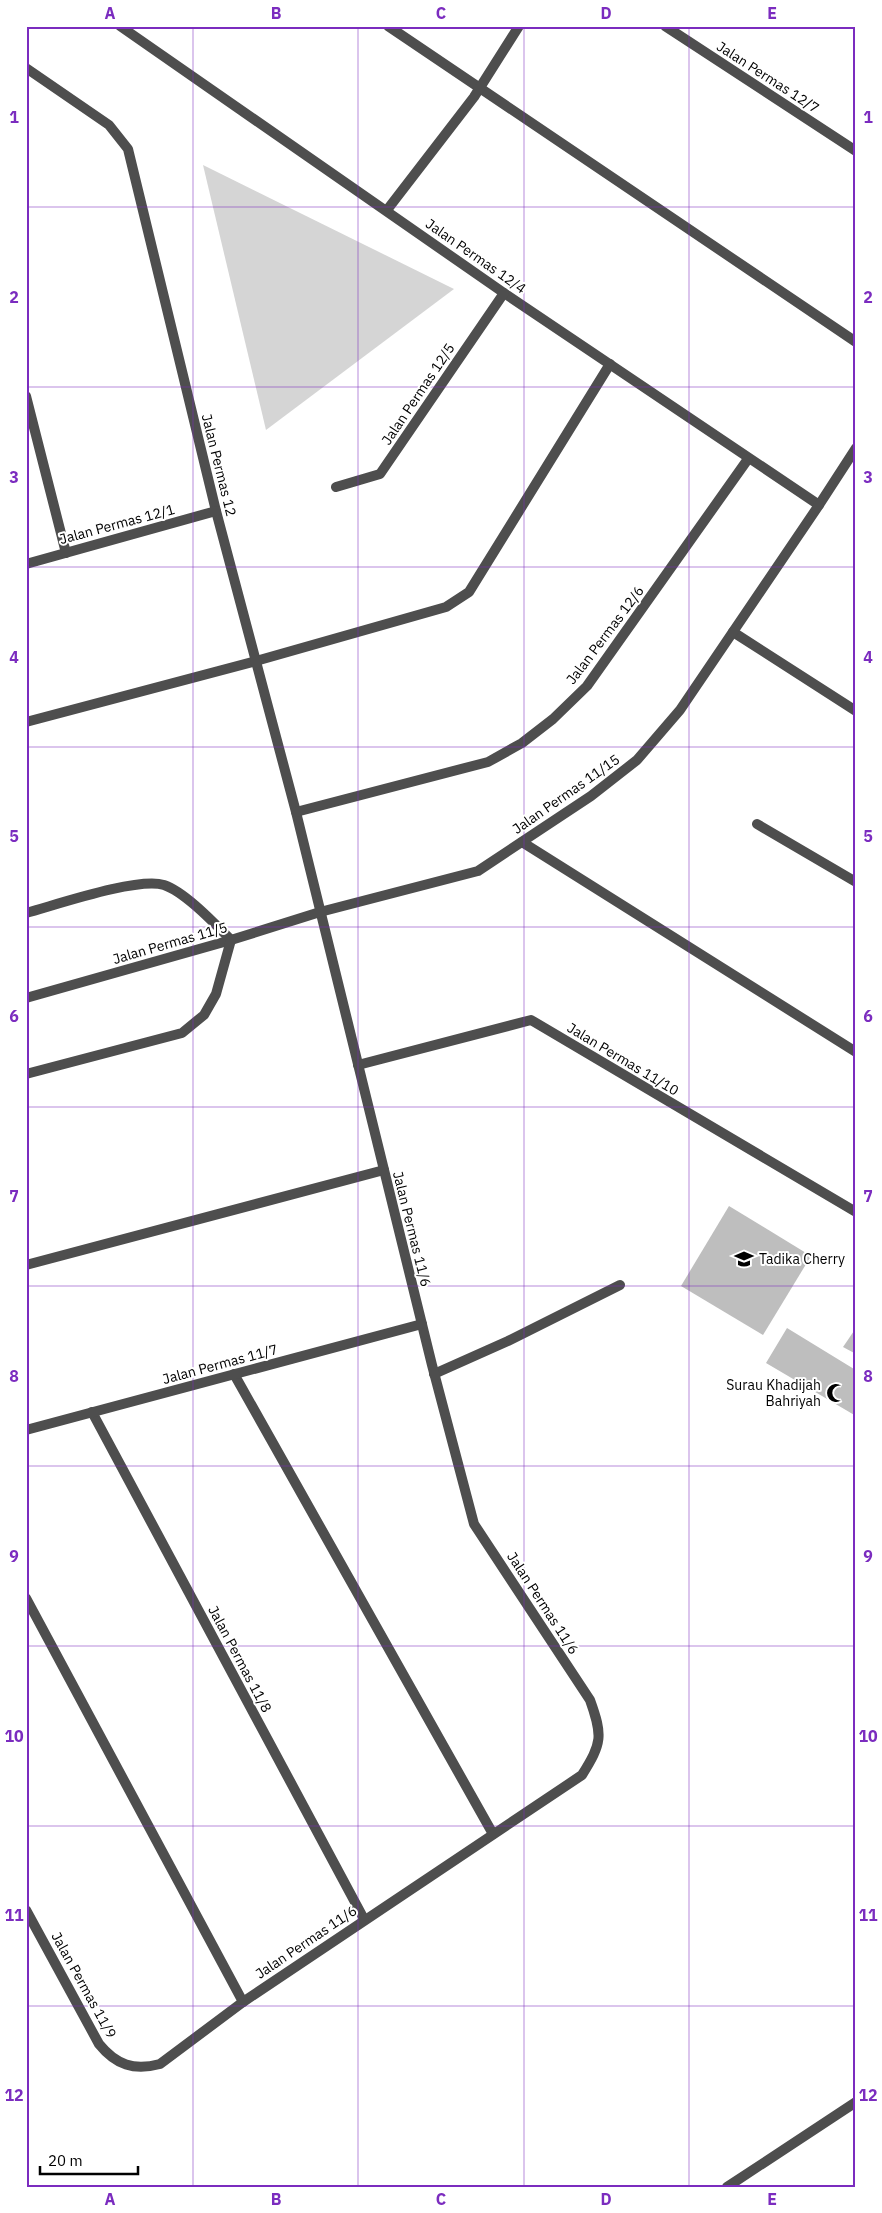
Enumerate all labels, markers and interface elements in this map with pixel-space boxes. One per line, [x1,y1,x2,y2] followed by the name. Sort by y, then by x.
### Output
[105,3,116,23] text: A
[271,3,282,23] text: B
[436,3,446,23] text: C
[600,3,612,23] text: D
[767,3,777,23] text: E
[713,37,823,117] street label: Jalan Permas 12/7
[9,107,19,127] text: 1
[863,107,873,127] text: 1
[422,215,530,297] street label: Jalan Permas 12/4
[9,287,19,307] text: 2
[863,287,873,307] text: 2
[377,340,459,448] street label: Jalan Permas 12/5
[198,412,240,518] street label: Jalan Permas 12
[9,467,19,487] text: 3
[863,467,873,487] text: 3
[57,500,177,548] street label: Jalan Permas 12/1
[562,582,648,688] street label: Jalan Permas 12/6
[9,647,19,667] text: 4
[863,647,873,667] text: 4
[509,750,623,838] street label: Jalan Permas 11/15
[9,826,19,846] text: 5
[863,826,873,846] text: 5
[111,918,229,968] street label: Jalan Permas 11/5
[9,1006,19,1026] text: 6
[863,1006,873,1026] text: 6
[564,1019,682,1099] street label: Jalan Permas 11/10
[389,1169,435,1289] street label: Jalan Permas 11/6
[9,1186,19,1206] text: 7
[863,1186,873,1206] text: 7
[733,1248,755,1270] school or university icon: Tadika Cherry
[759,1250,845,1268] place label: Tadika Cherry
[160,1340,280,1388] street label: Jalan Permas 11/7
[9,1366,19,1386] text: 8
[863,1366,873,1386] text: 8
[726,1376,821,1410] place label: Surau Khadijah Bahriyah
[825,1382,847,1404] mosque icon: Surau Khadijah Bahriyah
[9,1546,19,1566] text: 9
[863,1546,873,1566] text: 9
[503,1548,583,1658] street label: Jalan Permas 11/6
[204,1602,276,1716] street label: Jalan Permas 11/8
[4,1726,24,1746] text: 10
[858,1726,878,1746] text: 10
[252,1901,360,1983] street label: Jalan Permas 11/6
[4,1905,24,1925] text: 11
[858,1905,878,1925] text: 11
[47,1929,121,2041] street label: Jalan Permas 11/9
[4,2085,24,2105] text: 12
[858,2085,878,2105] text: 12
[40,2143,138,2175] scale bar
[48,2151,83,2170] text: 20 m
[105,2189,116,2209] text: A
[271,2189,282,2209] text: B
[436,2189,446,2209] text: C
[600,2189,612,2209] text: D
[767,2189,777,2209] text: E

